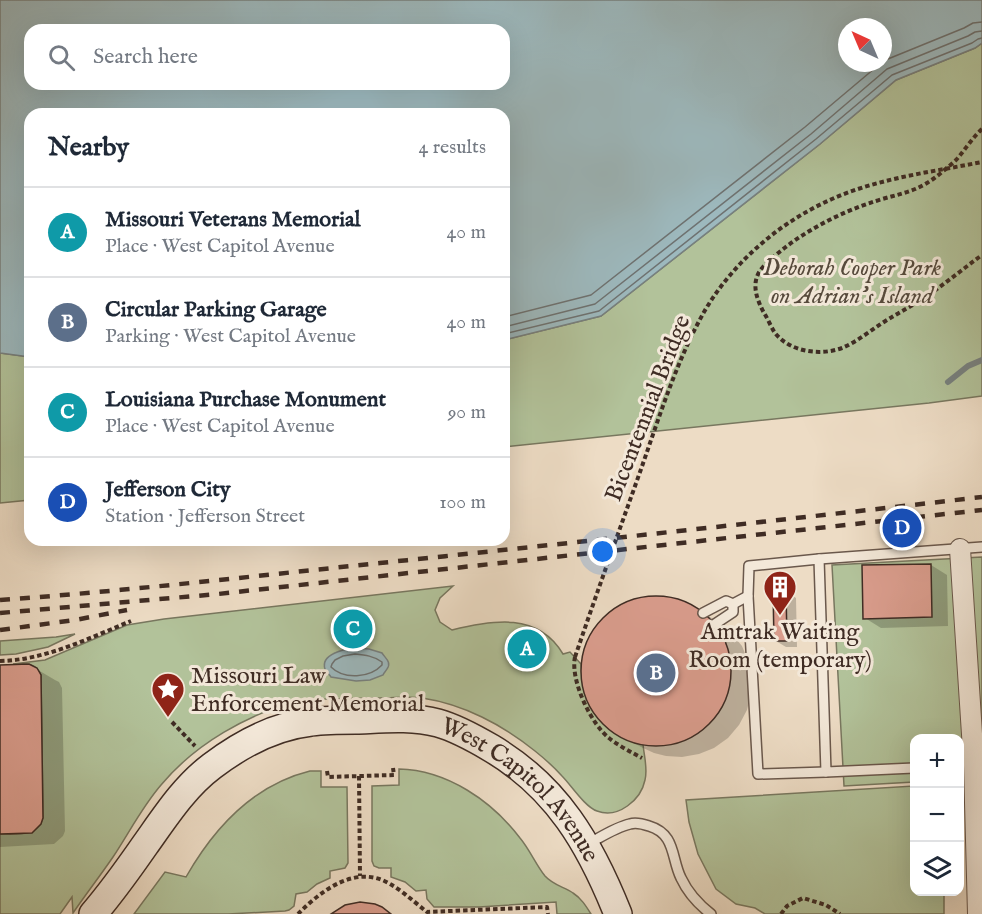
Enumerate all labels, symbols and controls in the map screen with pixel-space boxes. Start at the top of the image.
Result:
north arrow [838,18,892,72]
search box [24,24,510,90]
icon: search [45,41,78,74]
text: Search here [93,43,198,71]
text: Nearby [48,131,129,164]
text: 4 results [419,135,486,160]
text: Missouri Veterans Memorial [105,206,361,234]
text: A [61,220,74,245]
text: 40 m [447,220,486,245]
text: Place · West Capitol Avenue [105,234,335,259]
park label: Deborah Cooper Park on Adrian's Island [763,253,942,312]
text: Circular Parking Garage [105,296,327,324]
text: B [61,310,74,335]
text: 40 m [447,310,486,335]
street label: Bicentennial Bridge [599,311,698,506]
text: Parking · West Capitol Avenue [105,324,356,349]
text: Louisiana Purchase Monument [105,386,386,414]
text: C [60,400,75,425]
text: 90 m [448,400,486,425]
text: Place · West Capitol Avenue [105,414,335,439]
text: Jefferson City [105,476,231,504]
text: D [59,490,76,515]
text: 100 m [439,490,486,515]
text: Station · Jefferson Street [105,504,305,529]
pin: D [882,506,922,550]
your location [588,537,617,566]
building icon: Amtrak Waiting Room (temporary) [762,569,798,616]
pin: C [334,606,372,652]
place label: Amtrak Waiting Room (temporary) [688,617,872,676]
pin: A [508,626,546,672]
pin: B [636,650,676,696]
place label: Missouri Law Enforcement Memorial [191,661,425,720]
place icon: Missouri Law Enforcement Memorial [150,671,186,718]
street label: West Capitol Avenue [436,711,606,868]
map controls [910,734,964,896]
button: + [910,734,964,788]
button: − [910,788,964,842]
button: layers [910,842,964,896]

